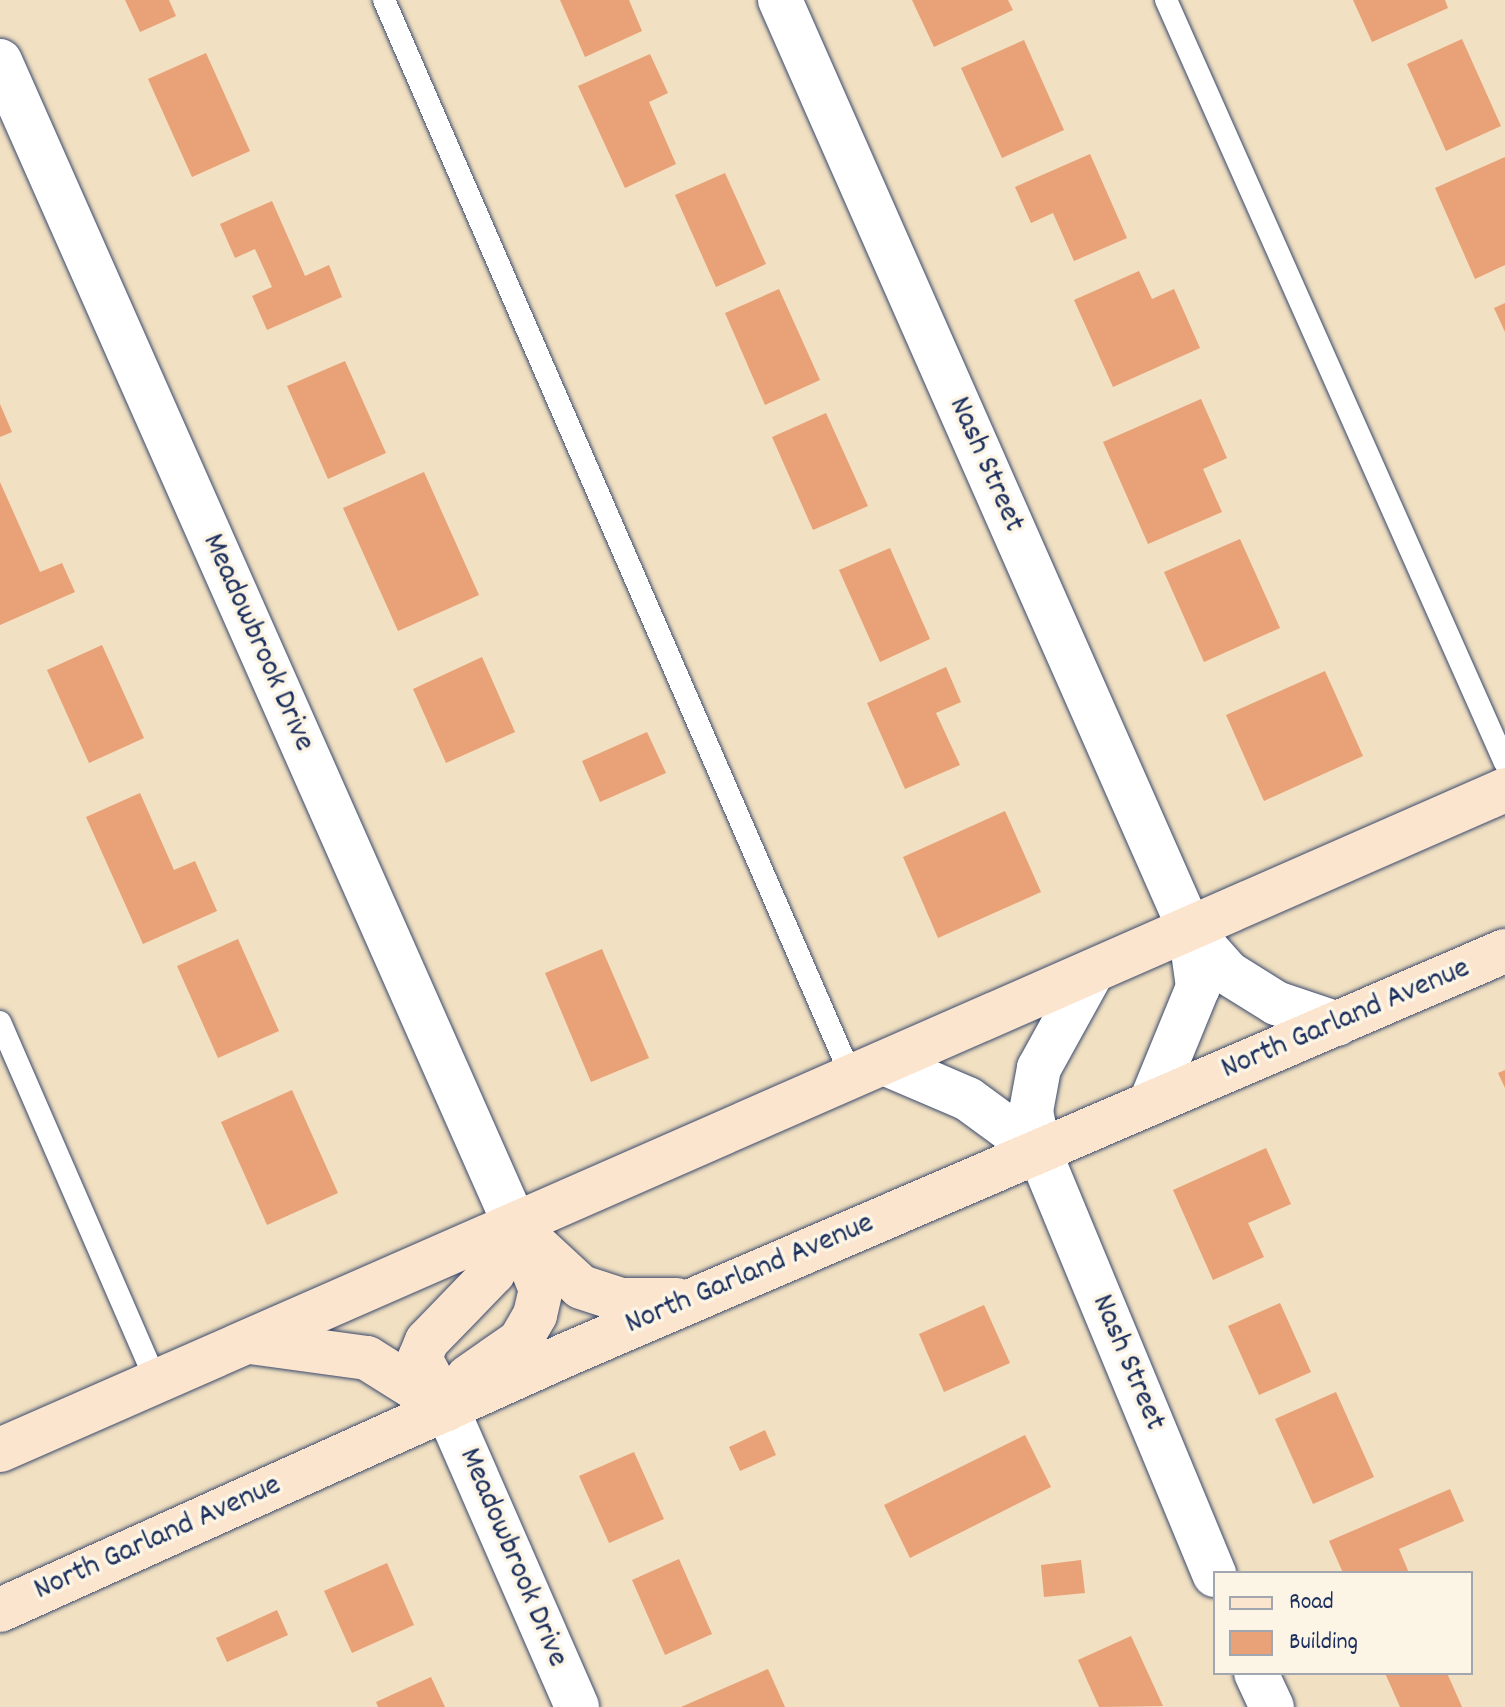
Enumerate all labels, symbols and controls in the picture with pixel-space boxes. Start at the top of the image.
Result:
street label: Nash Street [938,391,1032,539]
street label: Meadowbrook Drive [192,528,322,758]
street label: North Garland Avenue [1216,950,1476,1090]
street label: North Garland Avenue [620,1205,880,1345]
street label: Nash Street [1081,1289,1173,1437]
street label: Meadowbrook Drive [449,1443,575,1673]
street label: North Garland Avenue [29,1467,287,1611]
legend [1213,1571,1473,1675]
text: Road [1289,1586,1334,1620]
text: Building [1289,1626,1358,1660]

